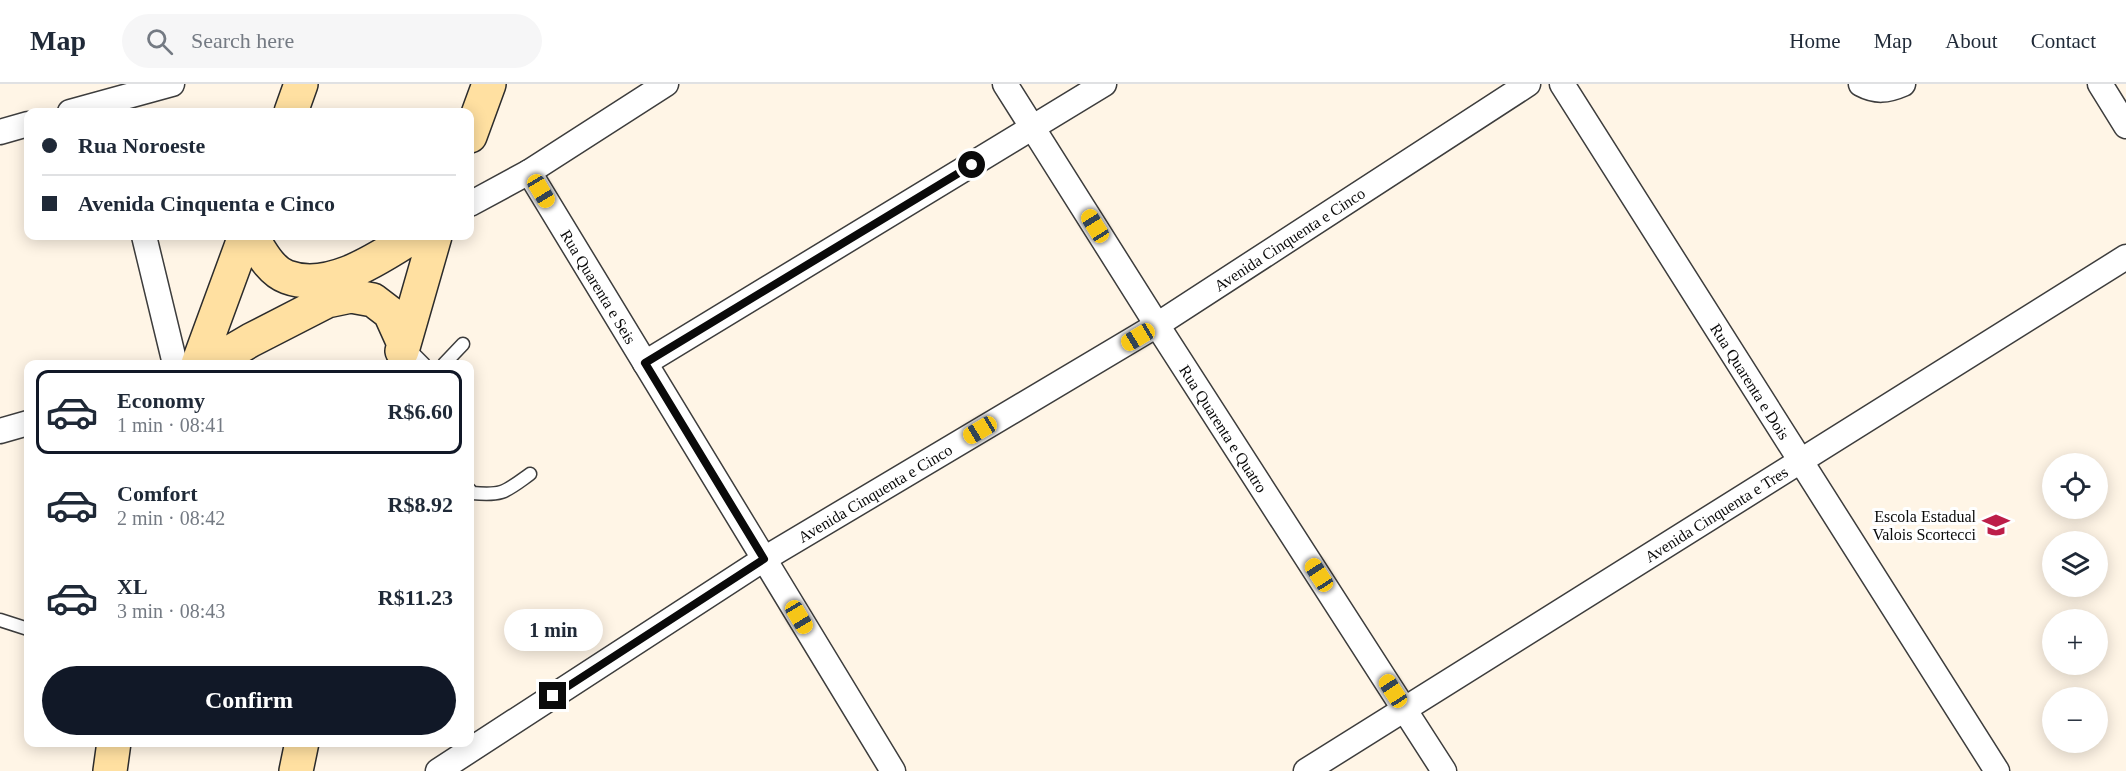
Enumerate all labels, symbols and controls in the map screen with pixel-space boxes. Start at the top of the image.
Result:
search box [122,14,542,68]
text: Map [30,25,86,56]
icon: search [143,25,176,58]
text: Search here [191,28,294,53]
text: Home [1789,29,1841,53]
text: Map [1874,29,1912,53]
text: About [1945,29,1998,53]
text: Contact [2031,29,2096,53]
text: Rua Noroeste [78,133,205,158]
route start [958,151,985,178]
car [524,171,558,211]
street label: Avenida Cinquenta e Cinco [1211,184,1368,295]
text: Avenida Cinquenta e Cinco [78,191,335,216]
car [1078,206,1112,246]
street label: Rua Quarenta e Seis [557,227,639,347]
car [1118,320,1158,354]
street label: Rua Quarenta e Dois [1707,321,1793,443]
street label: Rua Quarenta e Quatro [1176,362,1270,496]
icon: car [45,385,99,439]
text: Economy [117,388,205,413]
text: R$6.60 [388,399,453,424]
car [960,413,1000,447]
text: 1 min · 08:41 [117,414,225,436]
street label: Avenida Cinquenta e Cinco [795,441,955,546]
map controls [2042,453,2108,753]
button: locate [2042,453,2108,519]
street label: Avenida Cinquenta e Tres [1642,463,1791,566]
icon: car [45,478,99,532]
text: Comfort [117,481,198,506]
text: R$8.92 [388,492,453,517]
text: 2 min · 08:42 [117,507,225,529]
place label: Escola Estadual Valois Scortecci [1872,508,1977,543]
school or university icon: Escola Estadual Valois Scortecci [1981,510,2011,540]
button: layers [2042,531,2108,597]
car [1302,555,1336,595]
icon: car [45,571,99,625]
text: XL [117,574,148,599]
text: R$11.23 [378,585,453,610]
car [782,597,816,637]
text: 3 min · 08:43 [117,600,225,622]
callout: 1 min [504,609,602,651]
button: + [2042,609,2108,675]
text: 1 min [529,619,578,641]
button: Confirm [42,666,456,735]
car [1376,671,1410,711]
route end [539,682,566,709]
button: − [2042,687,2108,753]

